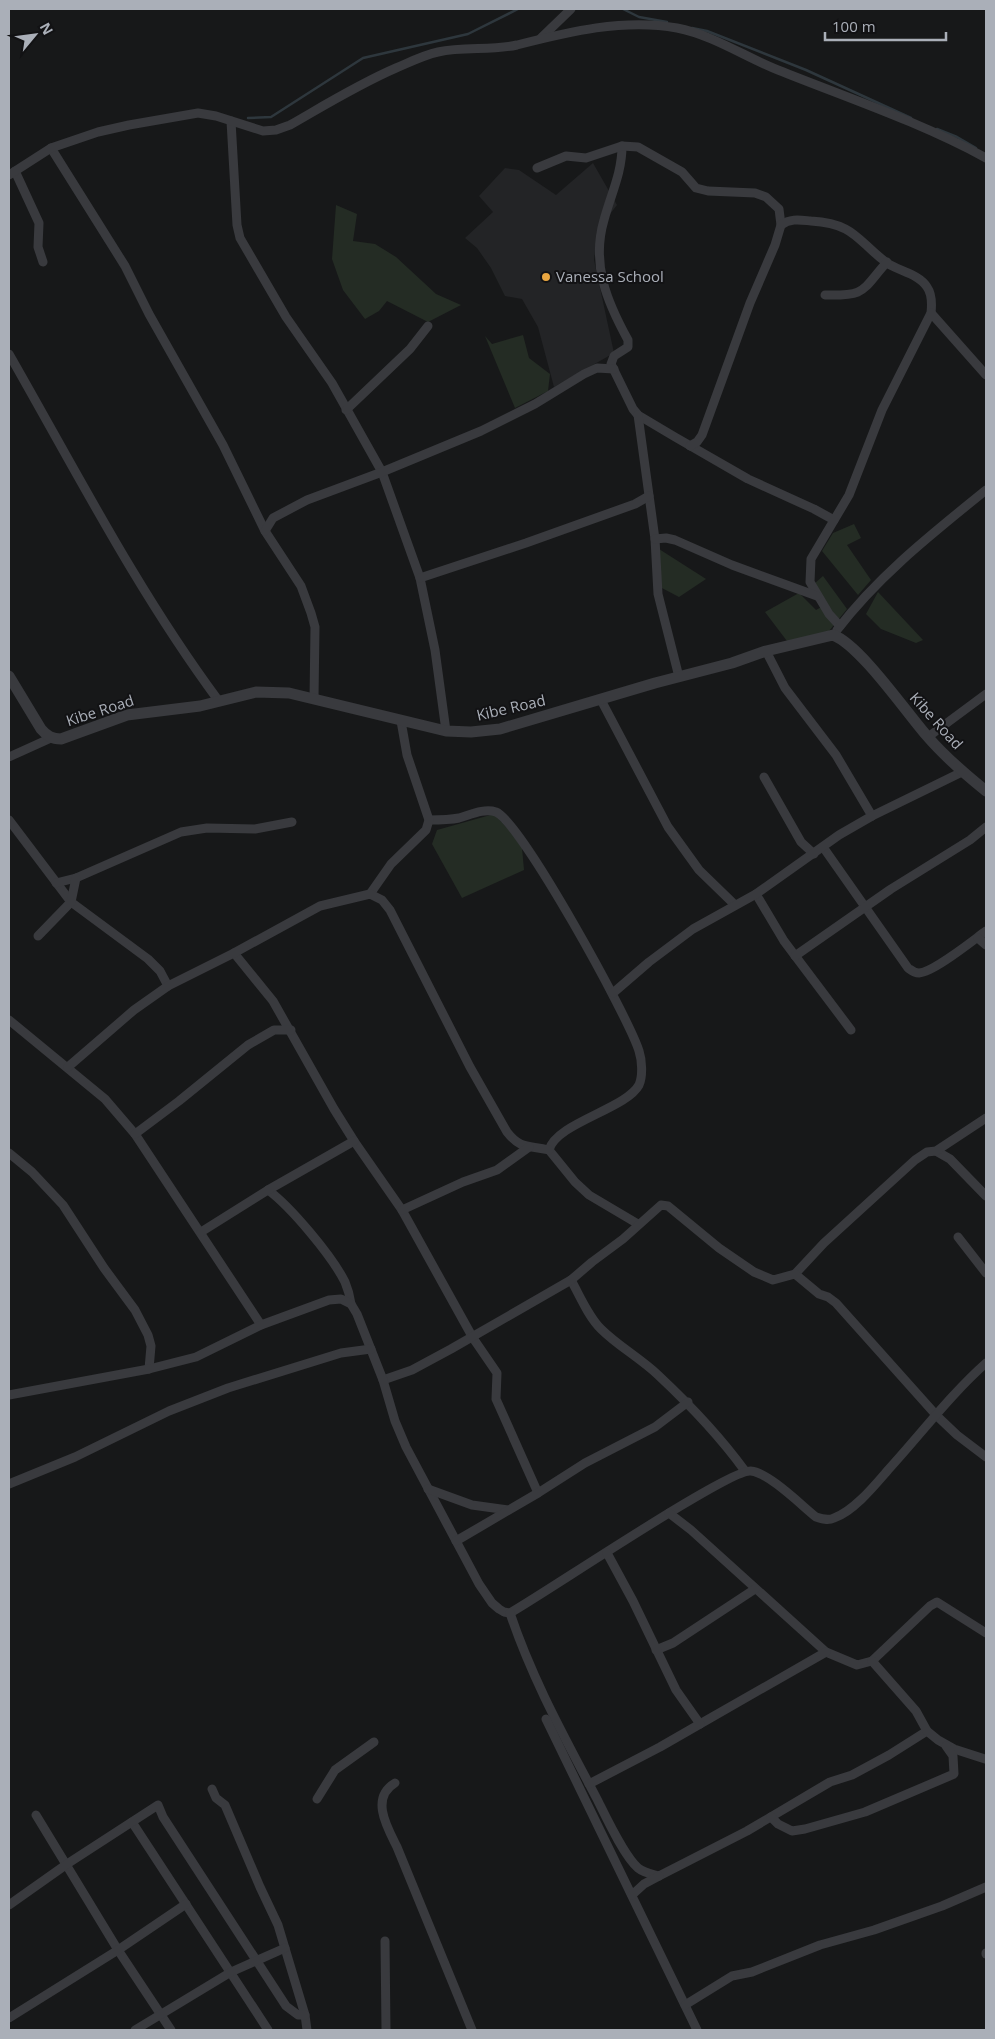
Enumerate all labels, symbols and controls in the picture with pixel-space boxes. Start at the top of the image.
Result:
north arrow [10,10,60,60]
scale bar [825,10,946,42]
text: 100 m [832,16,876,36]
text: N [36,19,58,38]
place label: Vanessa School [556,266,664,286]
marker: Vanessa School [540,271,552,283]
street label: Kibe Road [906,688,968,753]
street label: Kibe Road [474,689,547,725]
street label: Kibe Road [63,690,136,730]

